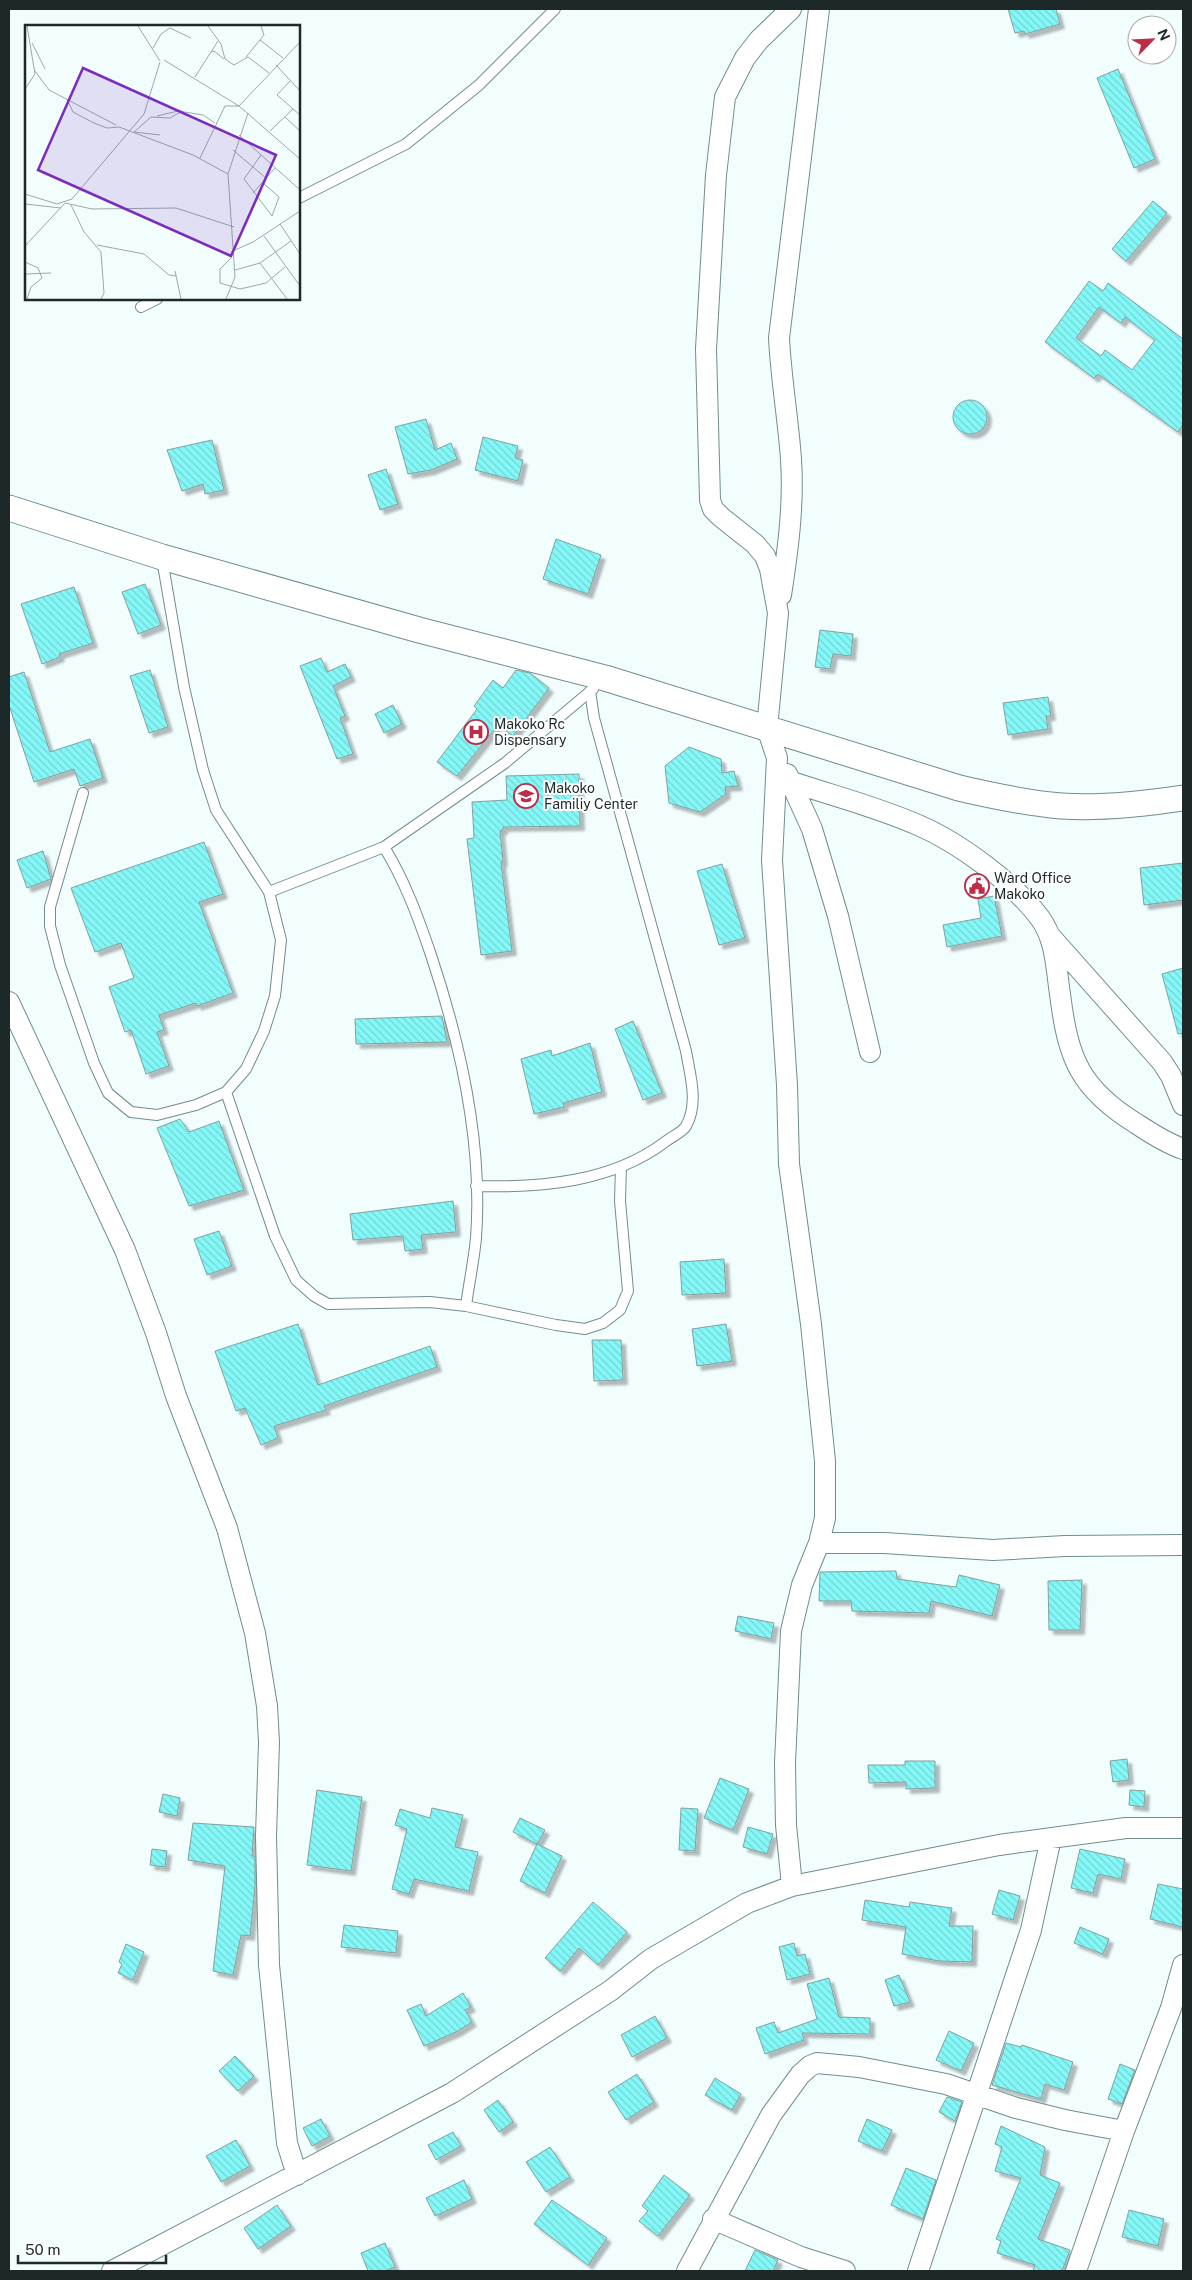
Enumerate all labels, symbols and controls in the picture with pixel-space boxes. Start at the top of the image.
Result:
north arrow [1127,15,1177,65]
inset map [25,25,300,300]
text: N [1154,26,1173,43]
place label: Makoko Rc Dispensary [494,716,567,748]
hospital icon: Makoko Rc Dispensary [463,719,489,745]
place label: Makoko Familiy Center [544,780,638,812]
school or university icon: Makoko Familiy Center [513,783,539,809]
place label: Ward Office Makoko [994,870,1072,902]
public building icon: Ward Office Makoko [964,873,990,899]
scale bar [18,2232,165,2264]
text: 50 m [25,2241,60,2258]

